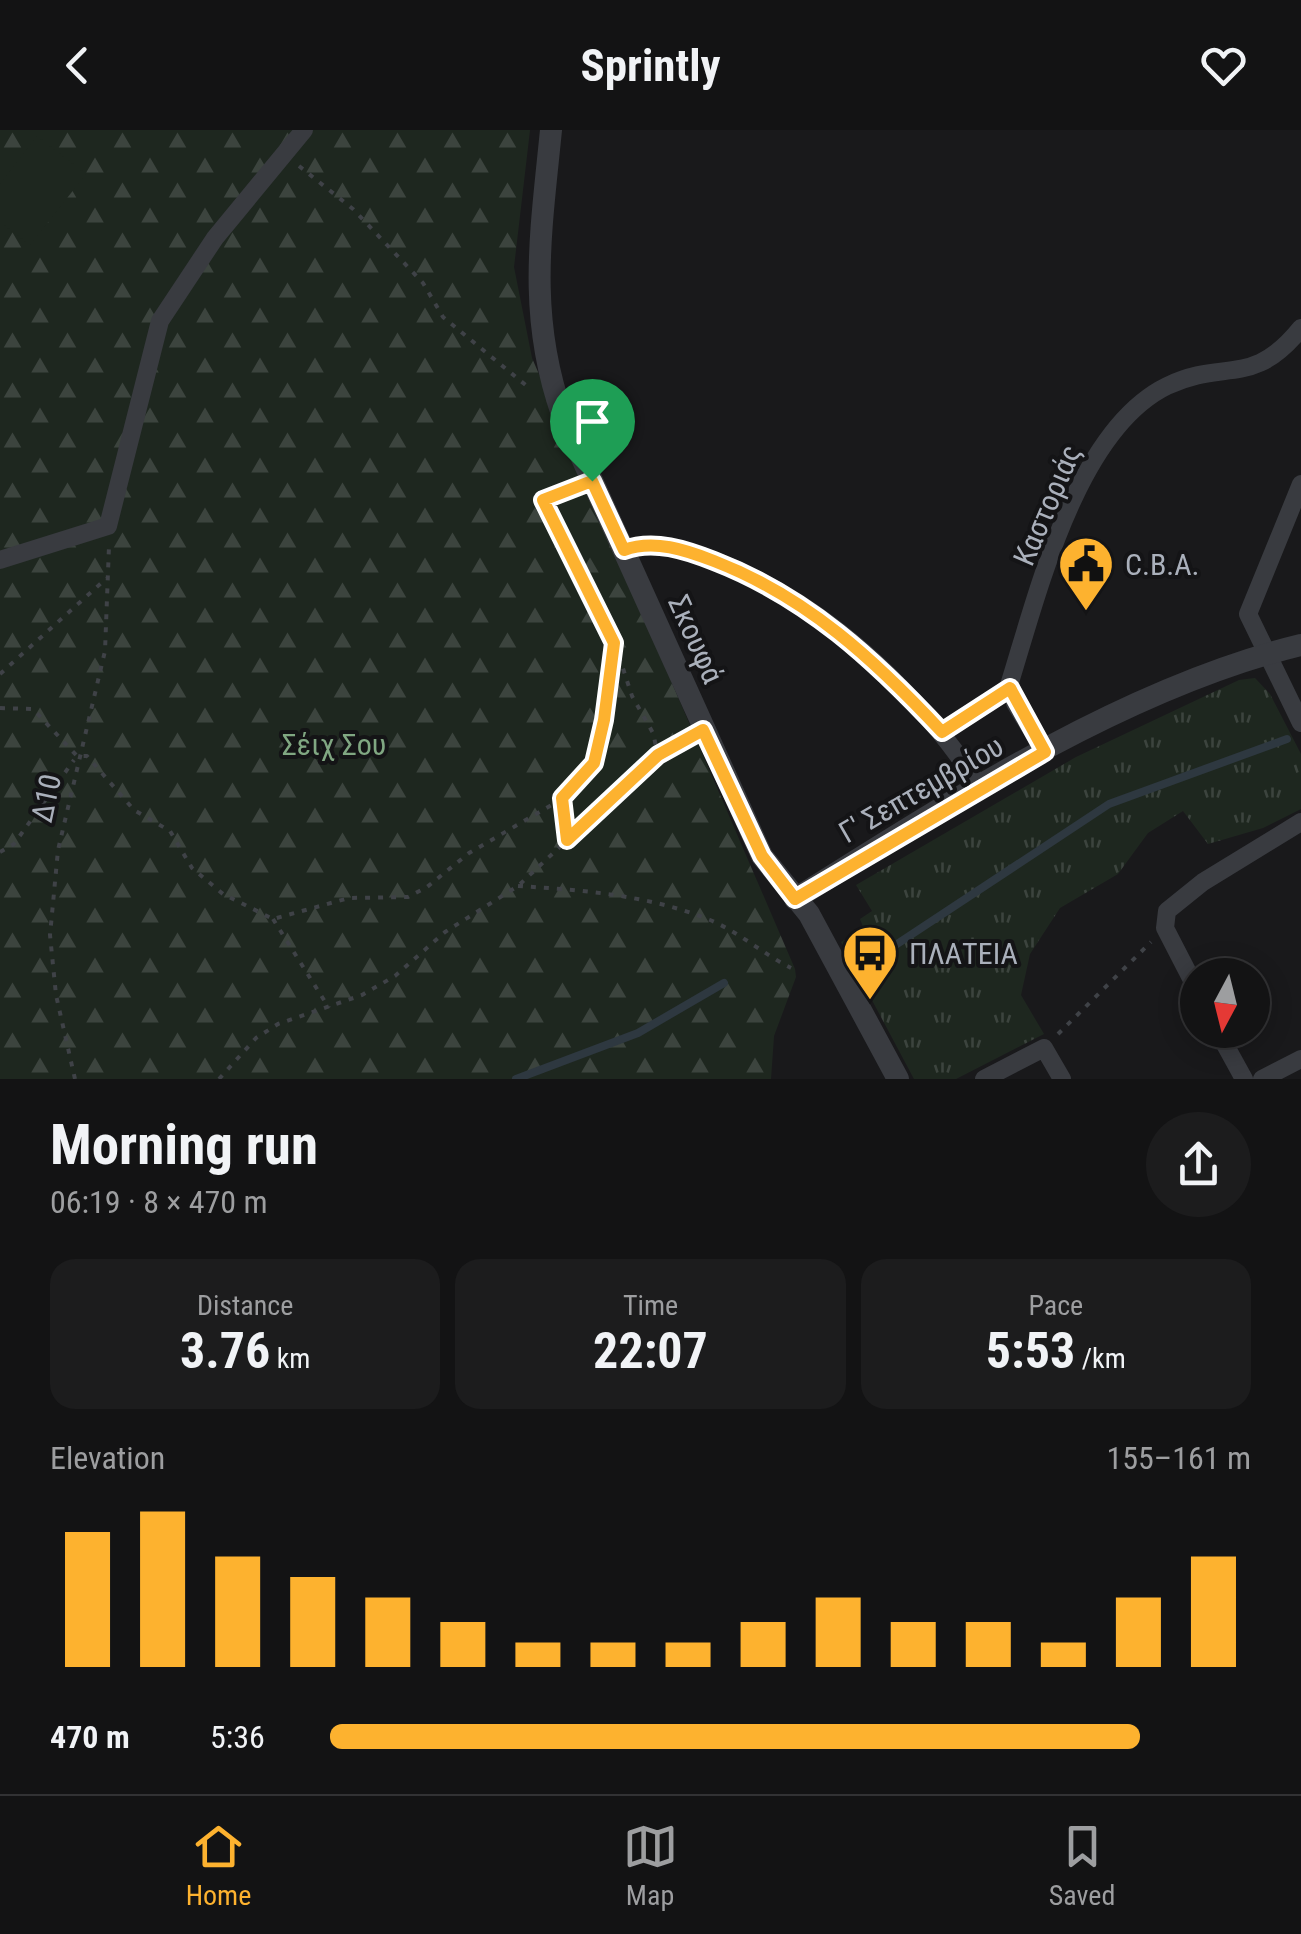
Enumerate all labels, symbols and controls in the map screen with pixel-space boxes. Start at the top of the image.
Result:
icon: back [50,38,105,93]
icon: heart [1196,38,1251,93]
text: Sprintly [580,39,721,92]
pin [550,379,635,482]
icon: arrive [565,394,620,449]
street label: Καστοριάς [1006,440,1088,570]
public building icon: C.B.A. [1056,534,1116,613]
place label: C.B.A. [1125,547,1199,582]
street label: Σκουφά [661,590,731,689]
park label: Σέιχ Σου [282,727,386,762]
street label: Γ' Σεπτεμβρίου [833,728,1009,850]
street label: Δ10 [24,771,68,825]
bus stop icon: ΠΛΑΤΕΙΑ [840,923,900,1002]
place label: ΠΛΑΤΕΙΑ [909,936,1018,971]
north arrow [1180,958,1270,1048]
map controls [1180,958,1270,1048]
button: share [1146,1112,1251,1217]
text: Morning run [50,1113,318,1177]
text: 06:19 · 8 × 470 m [50,1183,268,1221]
text: Distance [197,1289,293,1322]
text: Time [623,1289,678,1322]
text: Pace [1028,1289,1083,1322]
text: 3.76 [180,1322,270,1380]
text: 22:07 [593,1322,708,1380]
text: 5:53 [986,1322,1075,1380]
text: km [270,1342,310,1375]
text: /km [1075,1342,1126,1375]
text: Elevation [50,1439,165,1477]
text: 155–161 m [1106,1439,1251,1477]
text: 470 m [50,1718,130,1756]
text: 5:36 [210,1718,265,1756]
tab: Home [186,1819,251,1912]
tab: Map [623,1819,678,1912]
tab: Saved [1049,1819,1115,1912]

